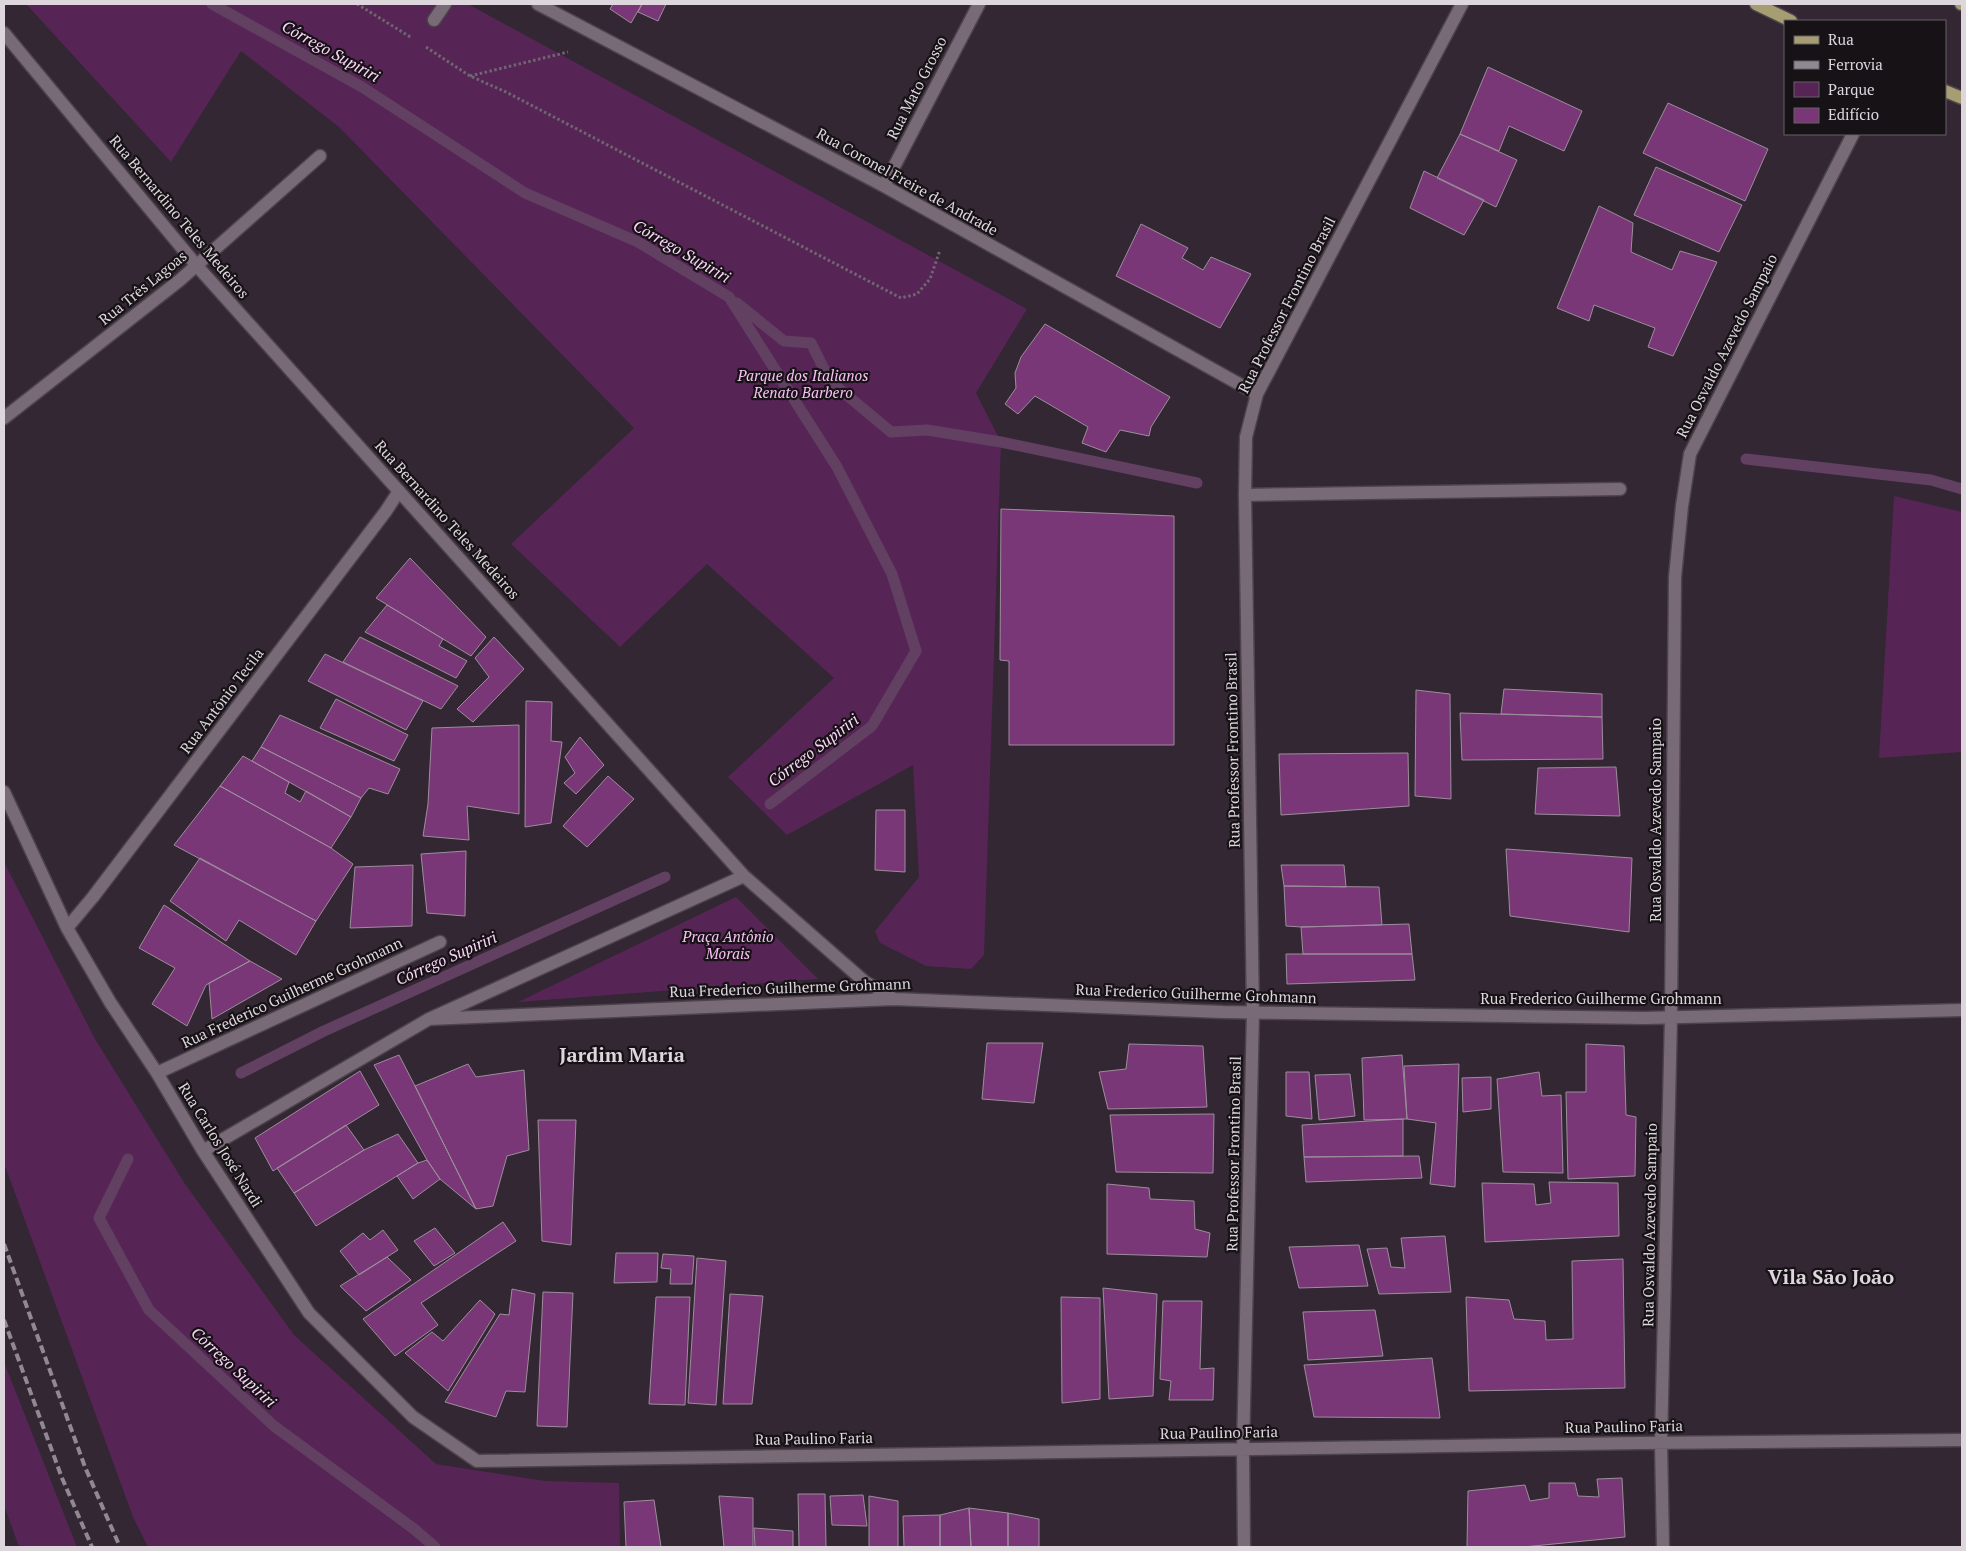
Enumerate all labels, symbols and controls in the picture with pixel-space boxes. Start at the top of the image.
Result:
water label: Córrego Supiriri [278,15,384,87]
legend [1784,20,1946,135]
text: Rua [1828,29,1854,49]
street label: Rua Mato Grosso [882,33,951,142]
text: Ferrovia [1828,54,1883,74]
text: Parque [1828,79,1875,99]
text: Edifício [1828,104,1879,124]
street label: Rua Coronel Freire de Andrade [813,123,1002,239]
street label: Rua Bernardino Teles Medeiros [105,130,254,302]
street label: Rua Professor Frontino Brasil [1233,213,1339,396]
water label: Córrego Supiriri [629,214,735,288]
street label: Rua Três Lagoas [94,246,191,329]
street label: Rua Osvaldo Azevedo Sampaio [1671,250,1781,441]
park label: Parque dos Italianos Renato Barbero [736,365,869,402]
street label: Rua Bernardino Teles Medeiros [371,436,525,603]
street label: Rua Antônio Tecila [175,643,268,757]
street label: Rua Professor Frontino Brasil [1220,652,1244,848]
water label: Córrego Supiriri [763,708,864,792]
street label: Rua Osvaldo Azevedo Sampaio [1645,718,1665,922]
water label: Córrego Supiriri [392,926,501,990]
park label: Praça Antônio Morais [681,926,774,963]
street label: Rua Frederico Guilherme Grohmann [178,932,405,1052]
street label: Rua Frederico Guilherme Grohmann [669,973,911,1001]
street label: Rua Frederico Guilherme Grohmann [1075,979,1317,1007]
street label: Rua Frederico Guilherme Grohmann [1480,988,1722,1008]
district label: Jardim Maria [559,1041,685,1068]
street label: Rua Professor Frontino Brasil [1221,1056,1245,1252]
street label: Rua Carlos José Nardi [174,1078,267,1211]
street label: Rua Osvaldo Azevedo Sampaio [1637,1123,1661,1327]
district label: Vila São João [1768,1263,1894,1290]
water label: Córrego Supiriri [187,1322,282,1413]
street label: Rua Paulino Faria [1565,1415,1684,1437]
street label: Rua Paulino Faria [1160,1421,1279,1443]
street label: Rua Paulino Faria [755,1427,874,1449]

